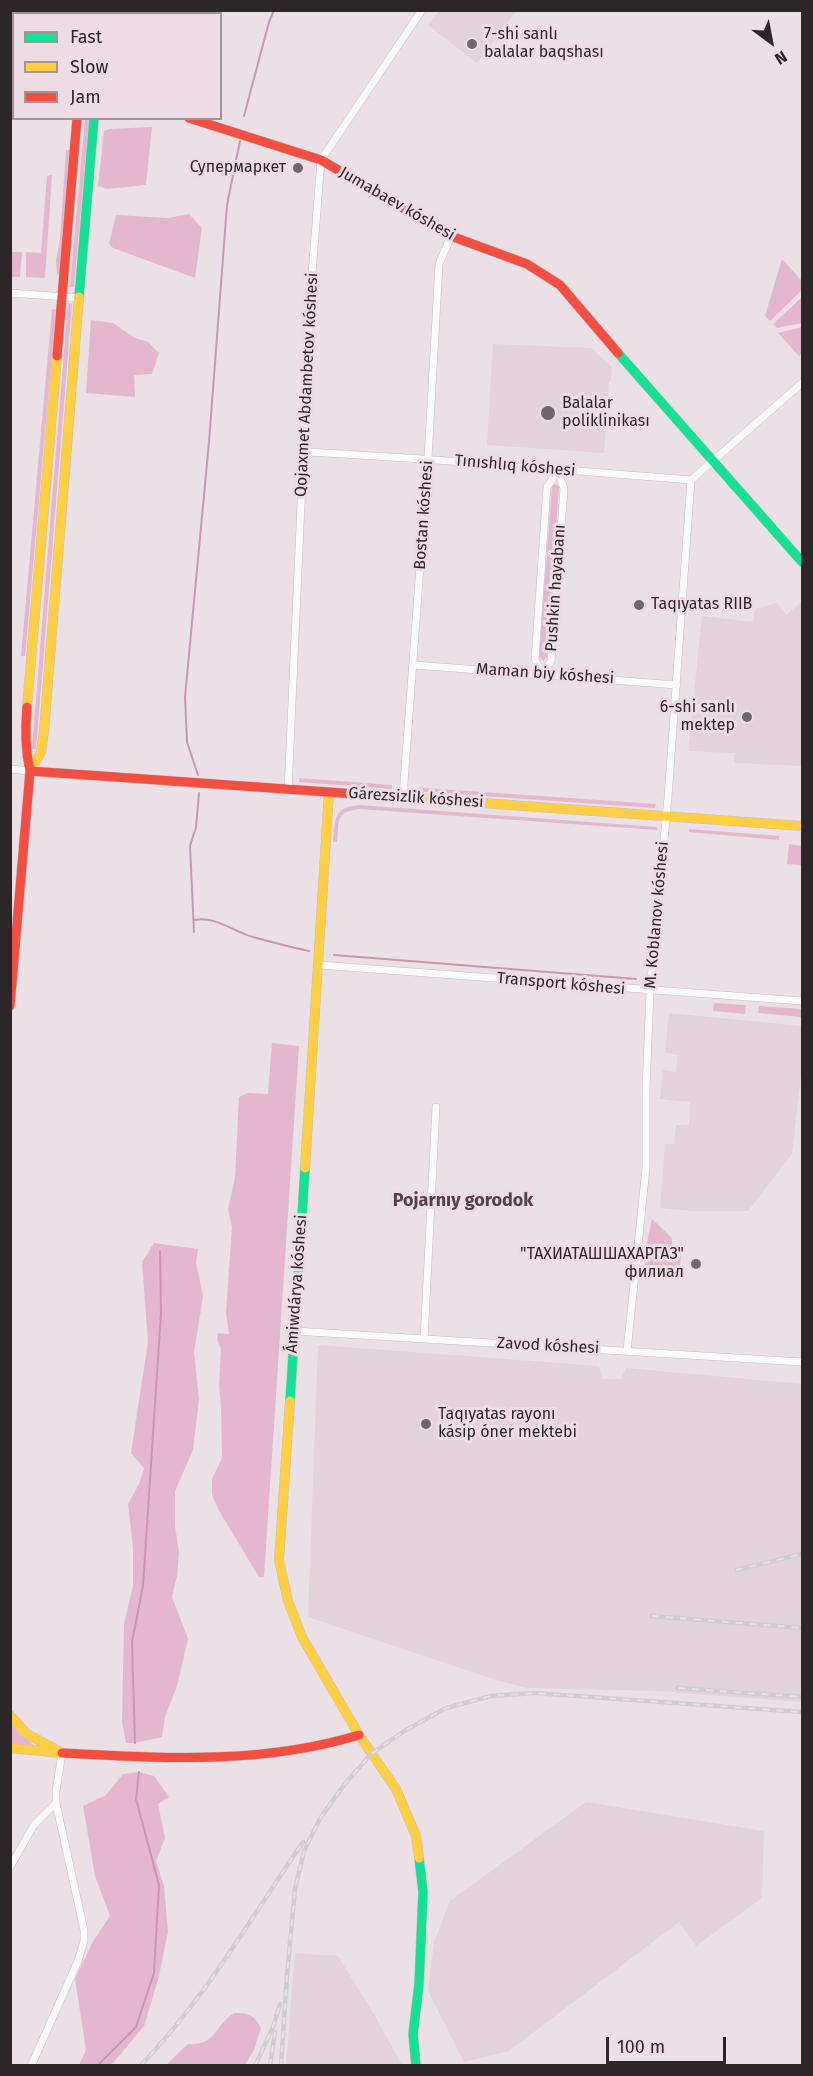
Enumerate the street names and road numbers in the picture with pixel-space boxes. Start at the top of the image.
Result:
street label: Jumabaev kóshesi [336,163,458,245]
street label: Qojaxmet Abdambetov kóshesi [292,272,322,498]
street label: Tınıshlıq kóshesi [454,451,576,481]
street label: Bostan kóshesi [411,460,437,570]
street label: Pushkin hayabanı [542,524,570,652]
street label: Maman biy kóshesi [475,660,615,688]
street label: Gárezsizlik kóshesi [348,784,484,812]
street label: M. Koblanov kóshesi [641,841,673,989]
street label: Transport kóshesi [496,969,626,999]
street label: Ámiwdárya kóshesi [283,1214,311,1354]
street label: Zavod kóshesi [496,1334,600,1358]

